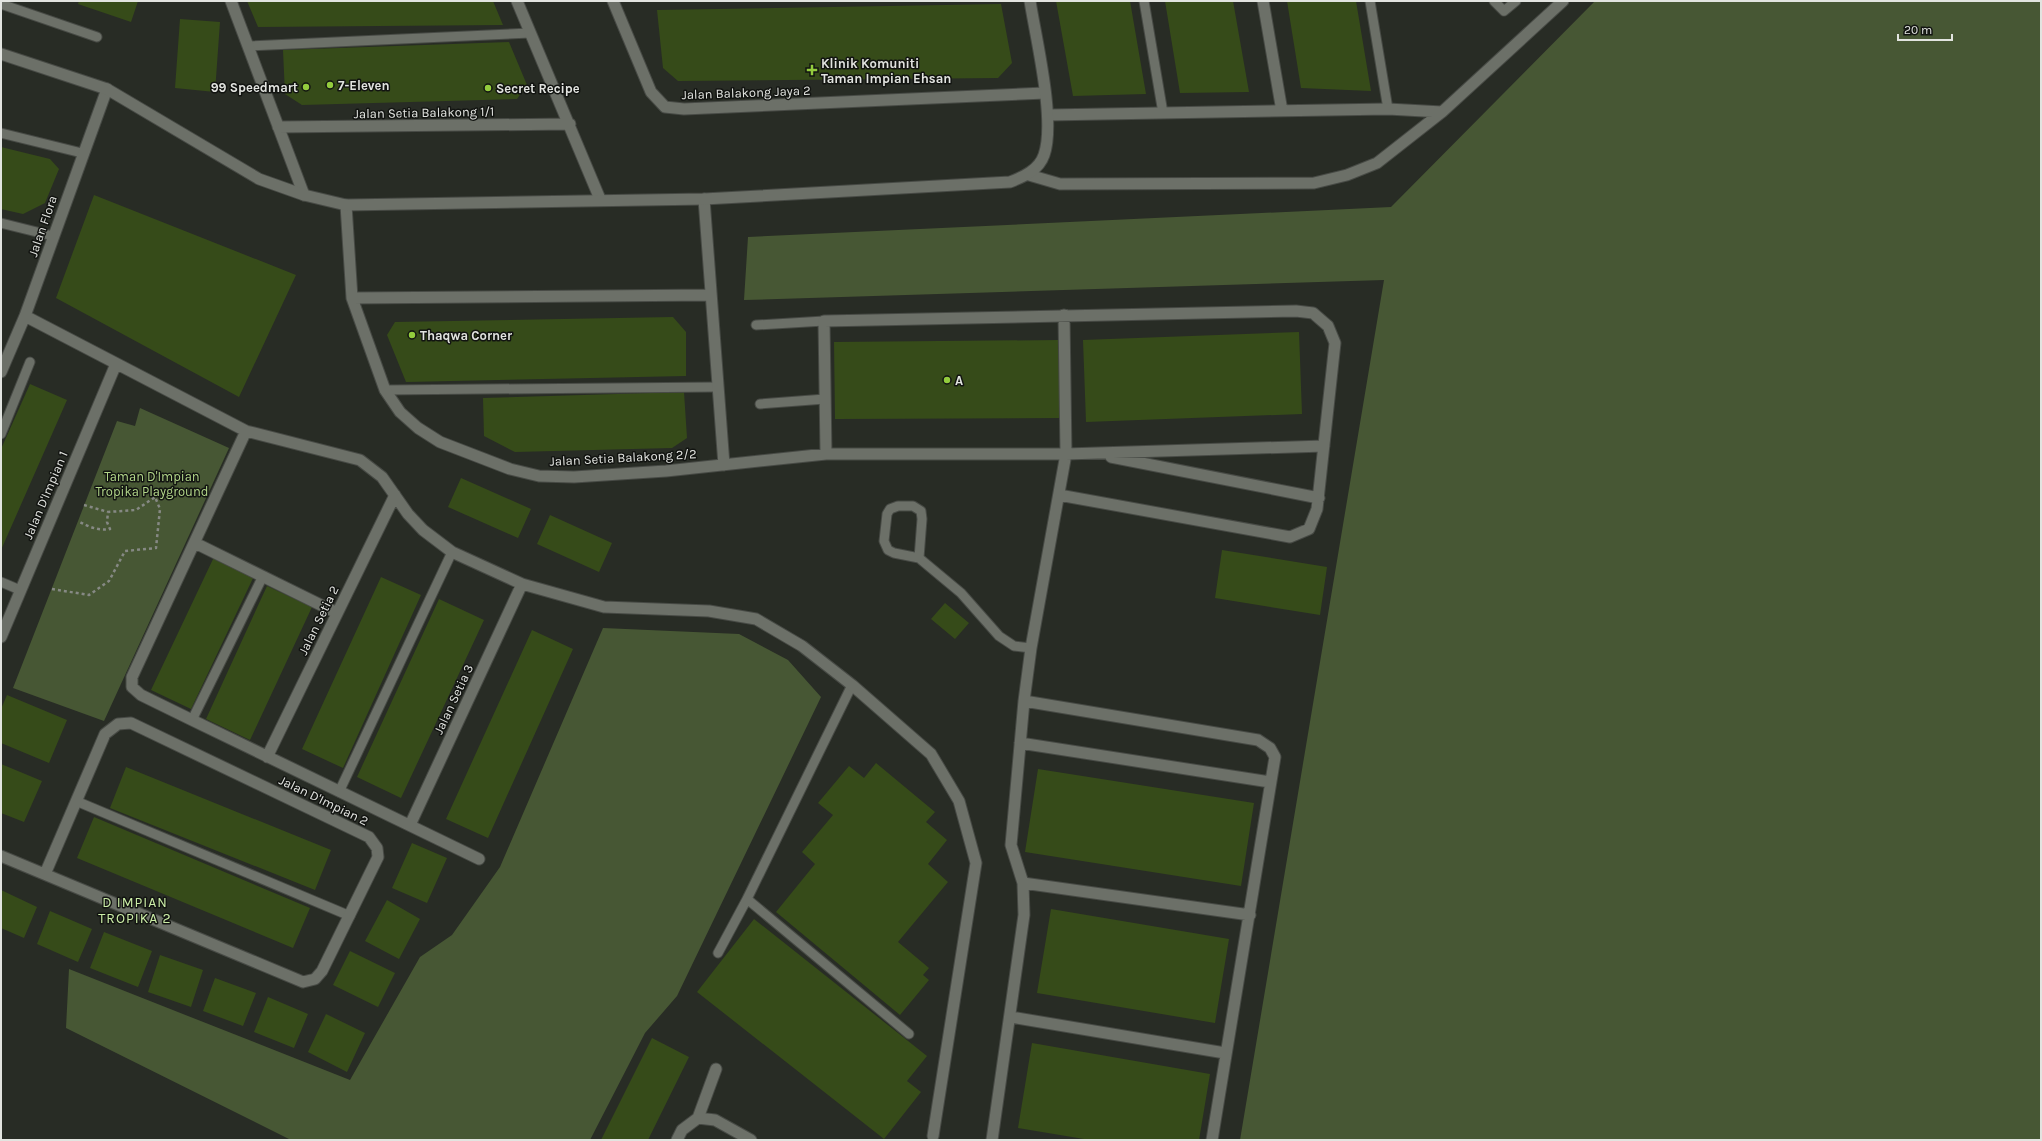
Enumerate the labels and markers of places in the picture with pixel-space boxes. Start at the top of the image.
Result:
place label: Klinik Komuniti Taman Impian Ehsan [821,56,951,86]
marker: Klinik Komuniti Taman Impian Ehsan [806,64,818,76]
place label: 7-Eleven [338,78,390,93]
place label: 99 Speedmart [211,80,298,95]
marker: 7-Eleven [325,80,335,90]
place label: Secret Recipe [496,81,580,96]
marker: 99 Speedmart [301,82,311,92]
marker: Secret Recipe [483,83,493,93]
place label: Thaqwa Corner [420,328,513,344]
marker: Thaqwa Corner [407,330,417,340]
place label: A [955,373,963,388]
marker: A [942,375,952,385]

